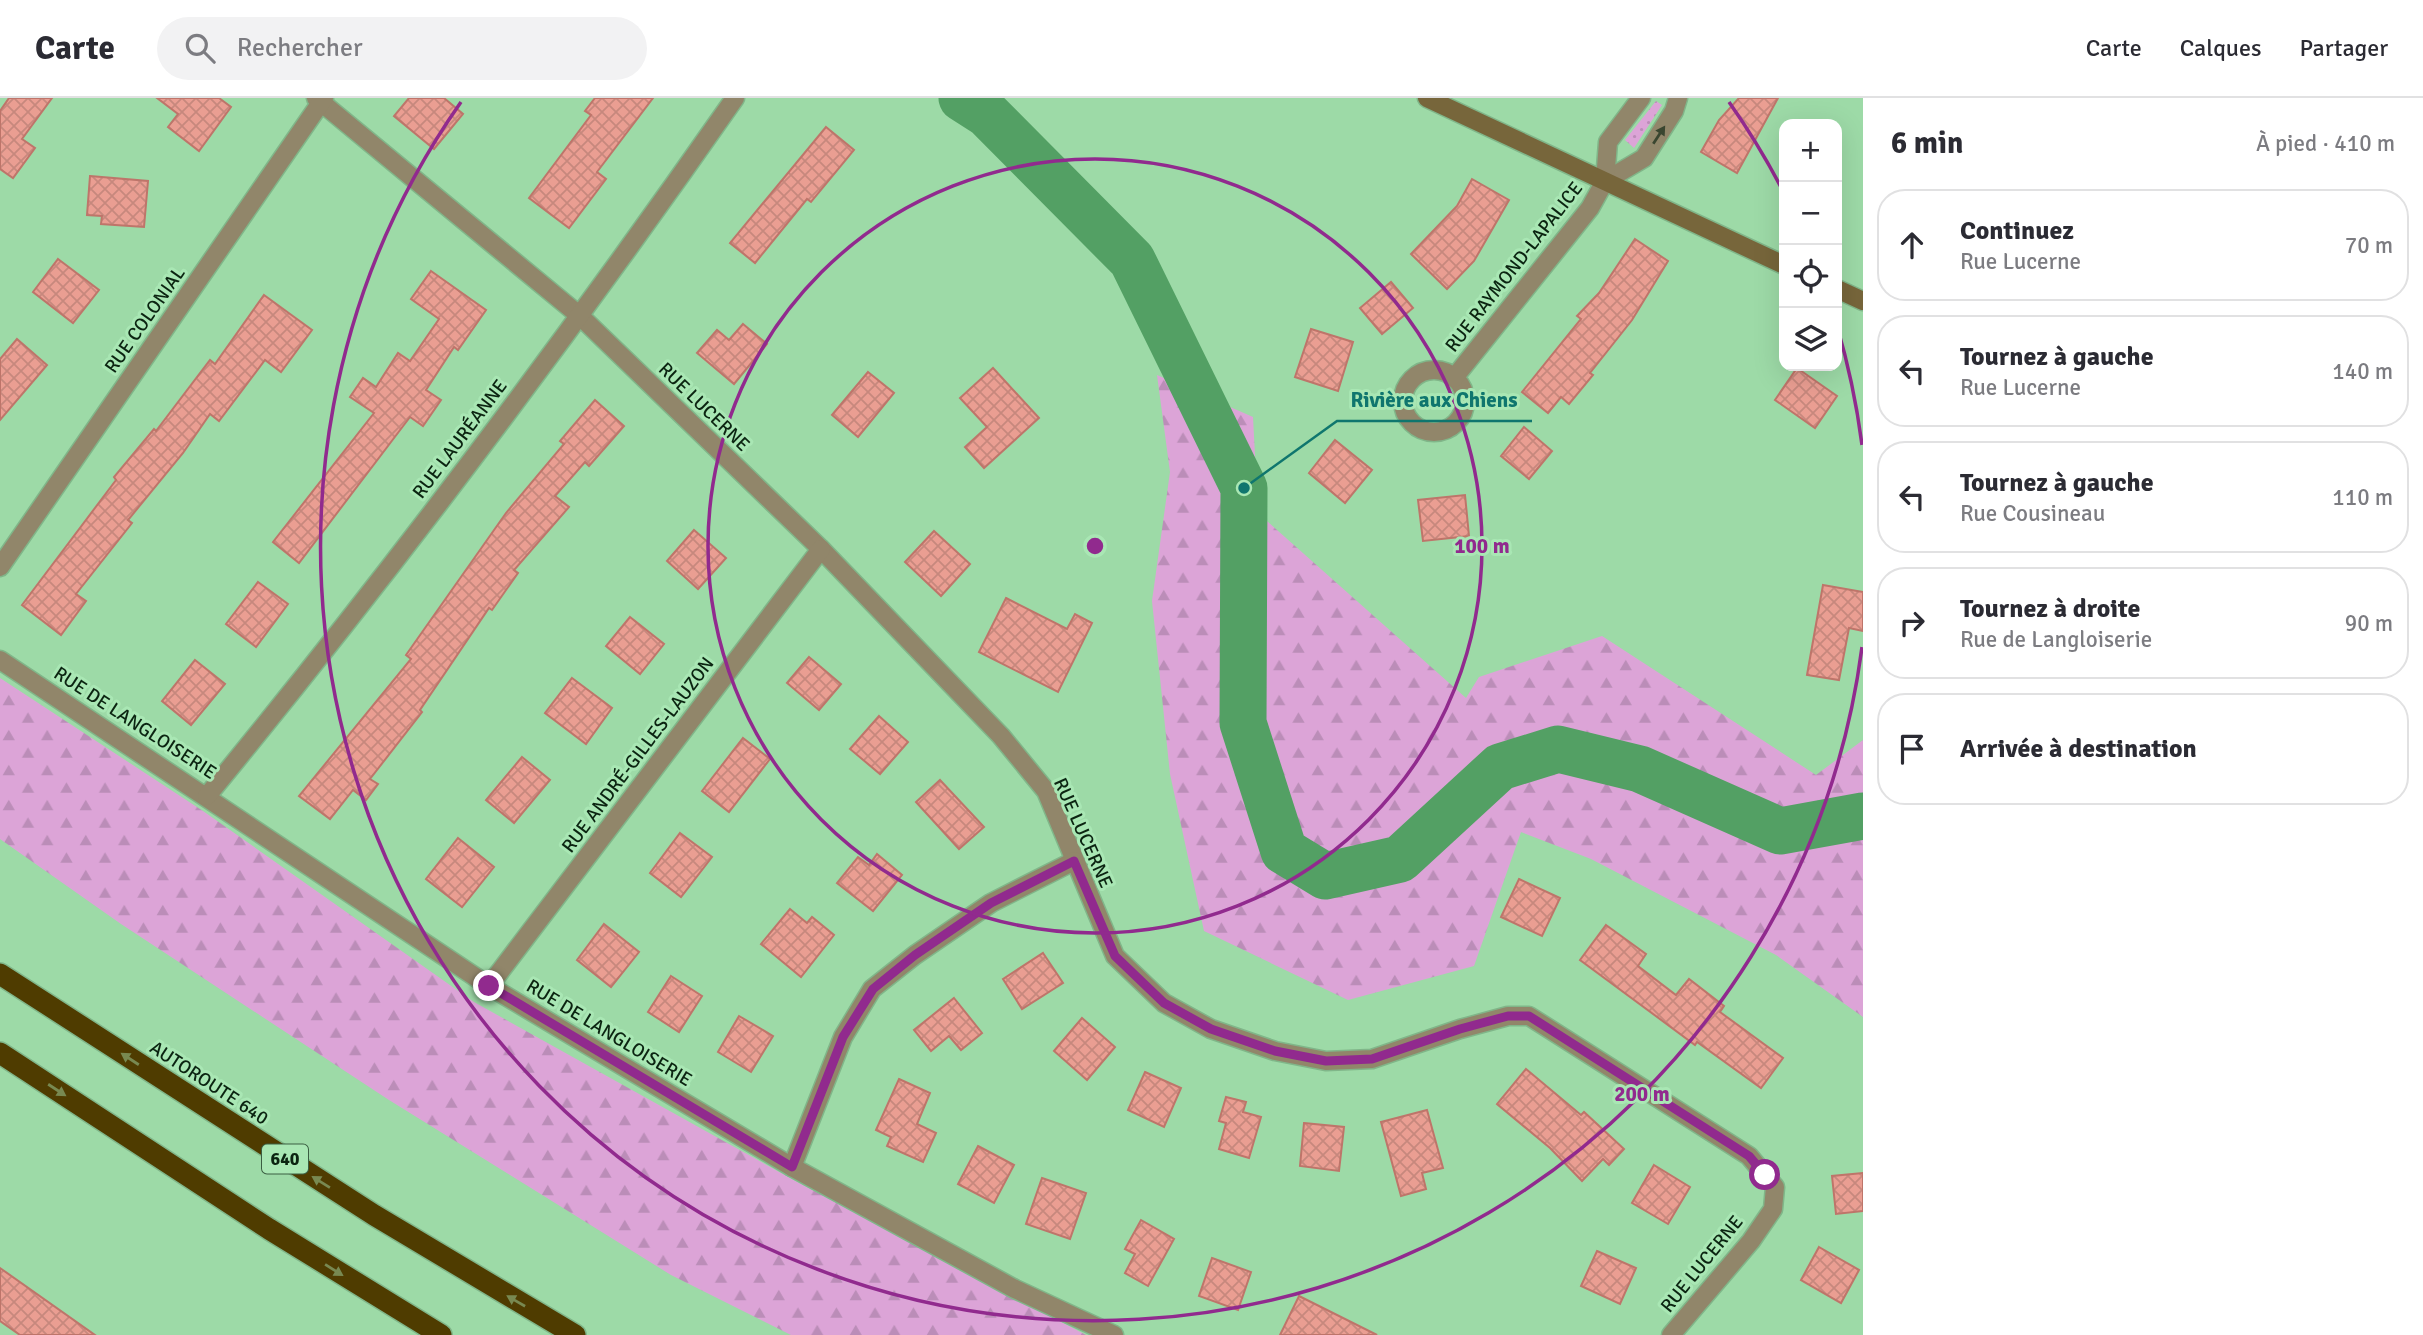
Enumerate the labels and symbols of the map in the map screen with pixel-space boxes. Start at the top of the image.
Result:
one-way arrow [1653,125,1666,144]
street label: RUE RAYMOND-LAPALICE [1440,177,1588,357]
street label: RUE COLONIAL [100,262,191,378]
street label: RUE LUCERNE [653,357,755,457]
street label: RUE LAURÉANNE [407,375,513,503]
callout: Rivière aux Chiens [1337,379,1532,421]
text: Rivière aux Chiens [1350,387,1518,413]
text: 100 m [1454,533,1510,559]
centre of rings [1083,534,1107,558]
street label: RUE ANDRÉ-GILLES-LAUZON [557,652,719,858]
street label: RUE DE LANGLOISERIE [49,661,221,785]
street label: RUE LUCERNE [1048,774,1118,892]
route end [473,970,504,1001]
street label: RUE DE LANGLOISERIE [522,974,696,1092]
street label: AUTOROUTE 640 [145,1036,273,1130]
one-way arrow [120,1053,140,1066]
text: 200 m [1614,1081,1670,1107]
one-way arrow [47,1084,67,1097]
road number: 640 [262,1144,308,1174]
route start [1749,1159,1780,1190]
one-way arrow [312,1176,331,1189]
street label: RUE LUCERNE [1656,1211,1748,1317]
one-way arrow [325,1264,344,1277]
one-way arrow [506,1294,525,1307]

